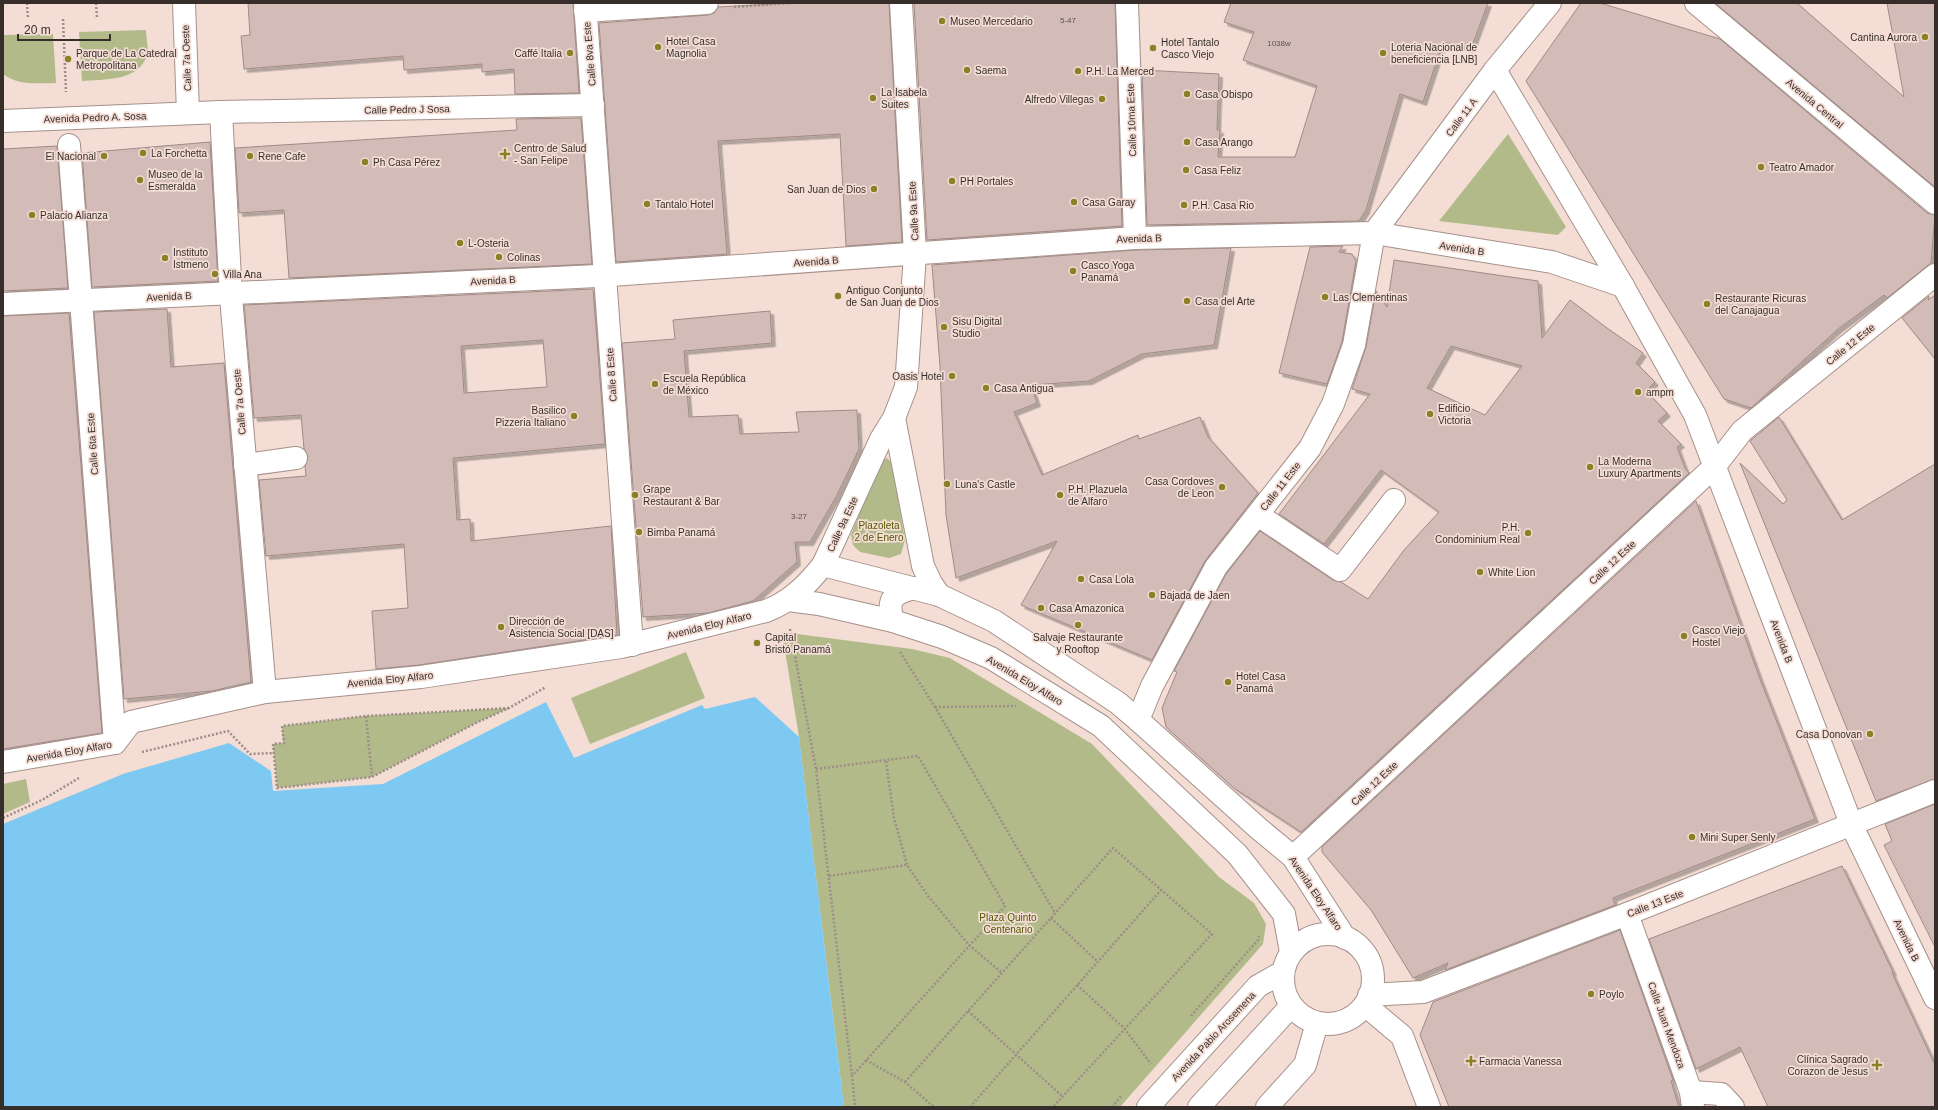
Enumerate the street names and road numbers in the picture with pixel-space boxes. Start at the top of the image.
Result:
street label: Calle 8va Este [581,21,598,87]
street label: Calle 7a Oeste [180,24,193,91]
street label: Avenida Central [1784,76,1845,130]
street label: Calle 10ma Este [1125,83,1138,157]
street label: Calle 11 A [1444,96,1479,139]
street label: Calle Pedro J Sosa [364,103,450,116]
street label: Avenida Pedro A. Sosa [44,110,147,125]
street label: Calle 9a Este [906,181,921,241]
street label: Avenida B [1116,232,1162,245]
street label: Avenida B [1439,240,1486,258]
street label: Avenida B [793,254,839,269]
street label: Avenida B [470,274,516,287]
street label: Avenida B [146,290,192,303]
street label: Calle 12 Este [1824,321,1877,367]
street label: Calle 8 Este [604,347,619,402]
street label: Calle 7a Oeste [231,368,248,435]
street label: Calle 6ta Este [85,412,100,475]
street label: Calle 11 Este [1258,459,1303,513]
street label: Calle 9a Este [825,495,860,553]
street label: Calle 12 Este [1587,538,1638,587]
street label: Avenida Eloy Alfaro [666,610,753,641]
street label: Avenida B [1768,618,1795,665]
street label: Avenida Eloy Alfaro [985,653,1065,708]
street label: Avenida Eloy Alfaro [346,669,434,689]
street label: Avenida Eloy Alfaro [26,738,113,764]
street label: Calle 12 Este [1349,759,1400,808]
street label: Avenida Eloy Alfaro [1287,854,1345,933]
street label: Calle 13 Este [1625,888,1685,919]
street label: Avenida B [1892,917,1922,963]
street label: Calle Juan Mendoza [1646,980,1687,1070]
street label: Avenida Pablo Arosemena [1169,989,1258,1083]

